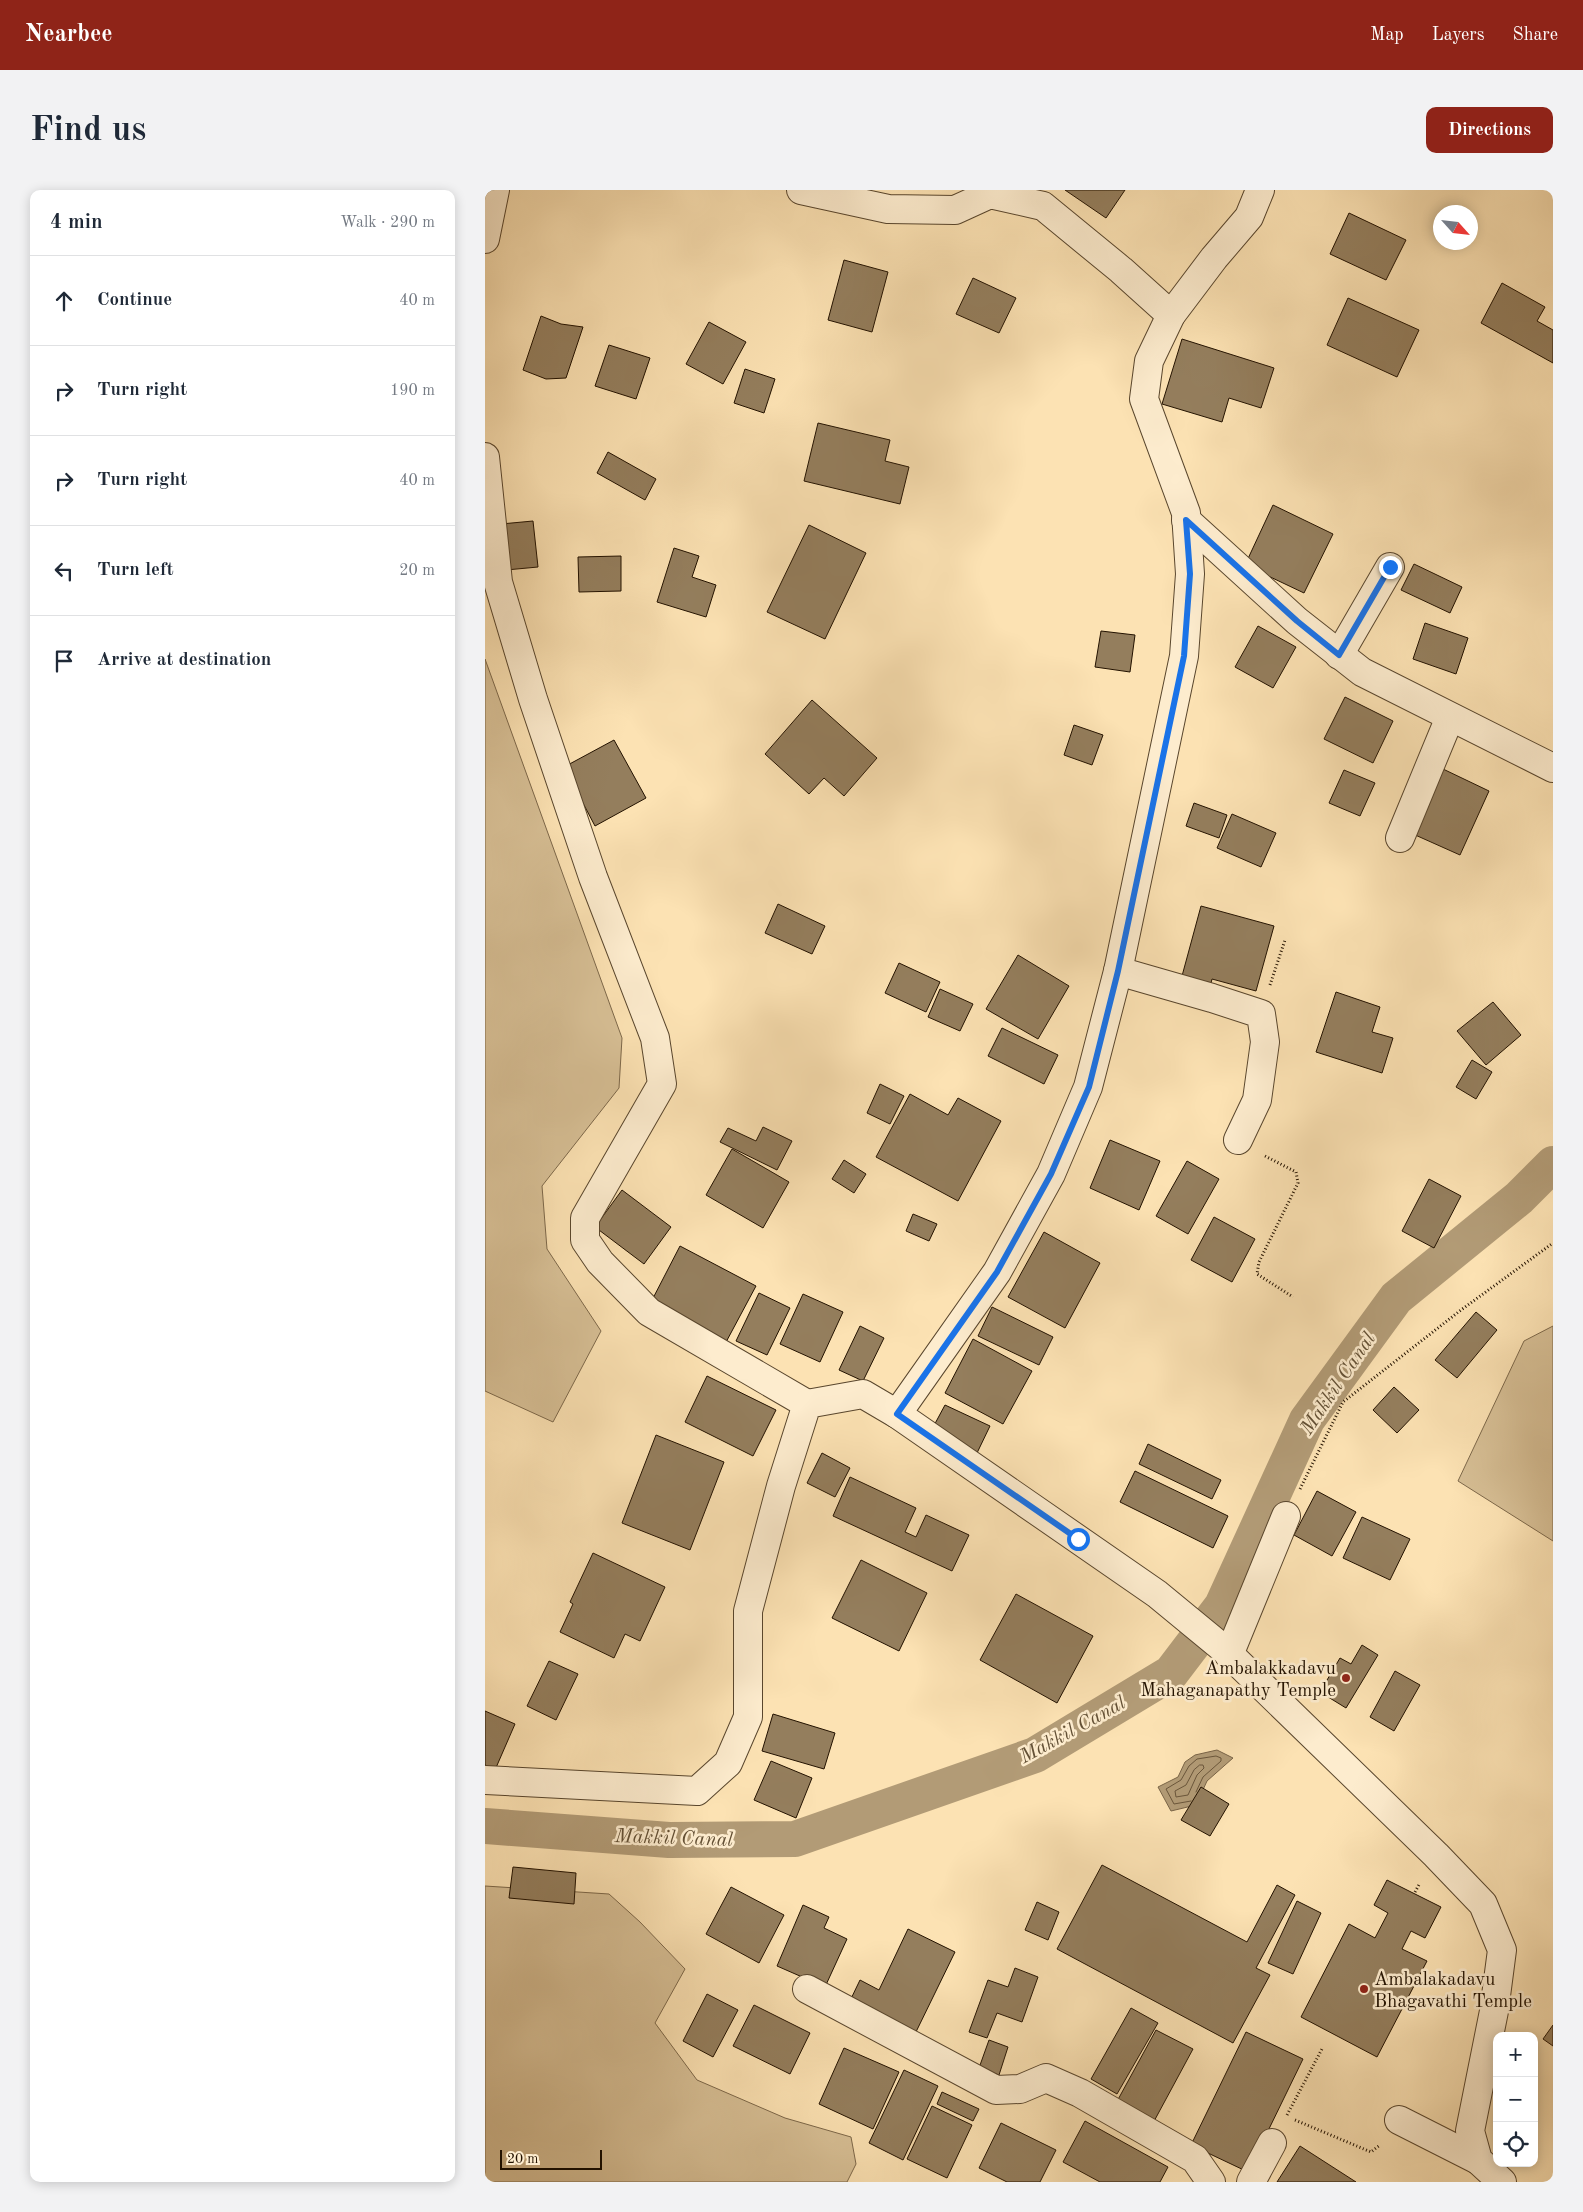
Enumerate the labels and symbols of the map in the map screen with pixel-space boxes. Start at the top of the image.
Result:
north arrow [1433,205,1478,250]
route end [1379,556,1402,579]
water label: Makkil Canal [1297,1329,1380,1440]
route start [1067,1528,1090,1551]
place label: Ambalakkadavu Mahaganapathy Temple [1140,1660,1336,1701]
marker: Ambalakkadavu Mahaganapathy Temple [1340,1672,1352,1684]
water label: Makkil Canal [1015,1693,1130,1769]
water label: Makkil Canal [613,1827,734,1851]
place label: Ambalakadavu Bhagavathi Temple [1374,1971,1532,2012]
marker: Ambalakadavu Bhagavathi Temple [1358,1983,1370,1995]
scale bar [500,2147,603,2170]

